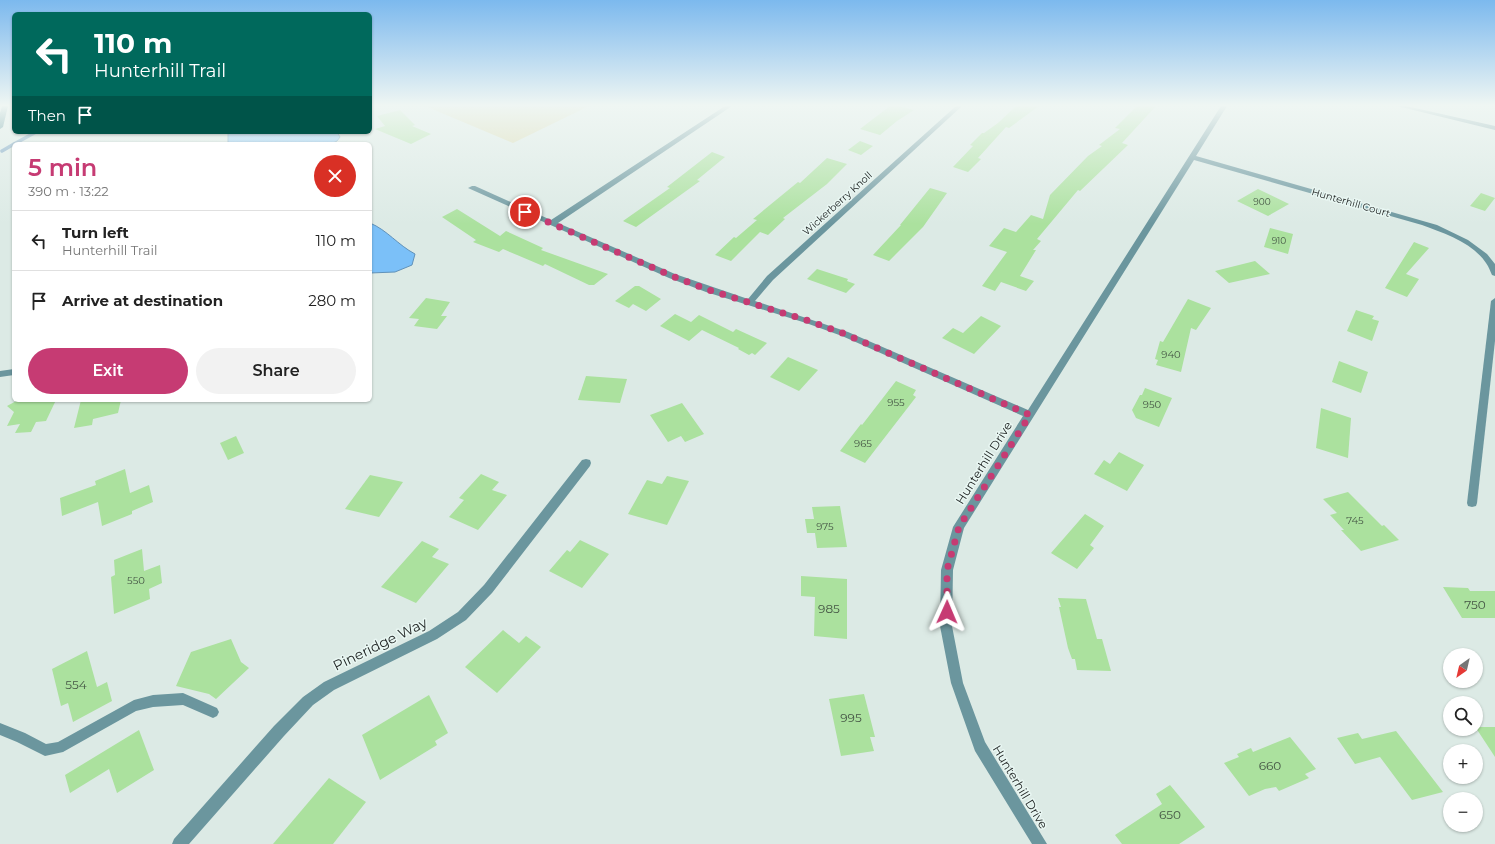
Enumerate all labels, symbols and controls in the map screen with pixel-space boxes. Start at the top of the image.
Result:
text: 110 m [94,26,172,60]
icon: left [28,28,80,80]
text: Hunterhill Trail [94,60,226,82]
icon: arrive [74,104,96,126]
text: Then [28,106,66,125]
text: 5 min [28,153,97,182]
button: close [314,155,356,197]
street label: Wickerberry Knoll [800,169,875,238]
text: 390 m · 13:22 [28,183,109,199]
street label: Hunterhill Court [1310,185,1392,220]
pin [508,195,542,229]
house number: 900 [1253,196,1271,207]
icon: arrive [514,201,536,223]
text: Turn left [62,223,129,242]
icon: left [28,230,50,252]
text: 110 m [315,231,356,250]
house number: 910 [1272,235,1286,246]
text: Hunterhill Trail [62,242,157,258]
icon: arrive [28,290,50,312]
text: Arrive at destination [62,291,223,310]
text: 280 m [308,291,356,310]
button: Exit [28,348,188,394]
button: Share [196,348,356,394]
house number: 940 [1161,348,1181,361]
house number: 955 [887,396,905,409]
house number: 950 [1143,398,1162,411]
street label: Hunterhill Drive [952,419,1015,507]
house number: 965 [854,437,872,450]
house number: 745 [1346,514,1364,527]
house number: 975 [816,520,834,533]
house number: 550 [127,574,145,587]
position arrow [926,591,968,633]
house number: 750 [1464,597,1486,612]
house number: 985 [818,601,840,616]
street label: Pineridge Way [330,613,430,675]
north arrow [1443,648,1483,688]
map controls [1443,648,1483,832]
house number: 554 [65,677,87,692]
button: search [1443,696,1483,736]
house number: 995 [840,710,862,725]
street label: Hunterhill Drive [990,742,1051,831]
button: + [1443,744,1483,784]
house number: 660 [1259,758,1281,773]
button: − [1443,792,1483,832]
house number: 650 [1159,807,1181,822]

